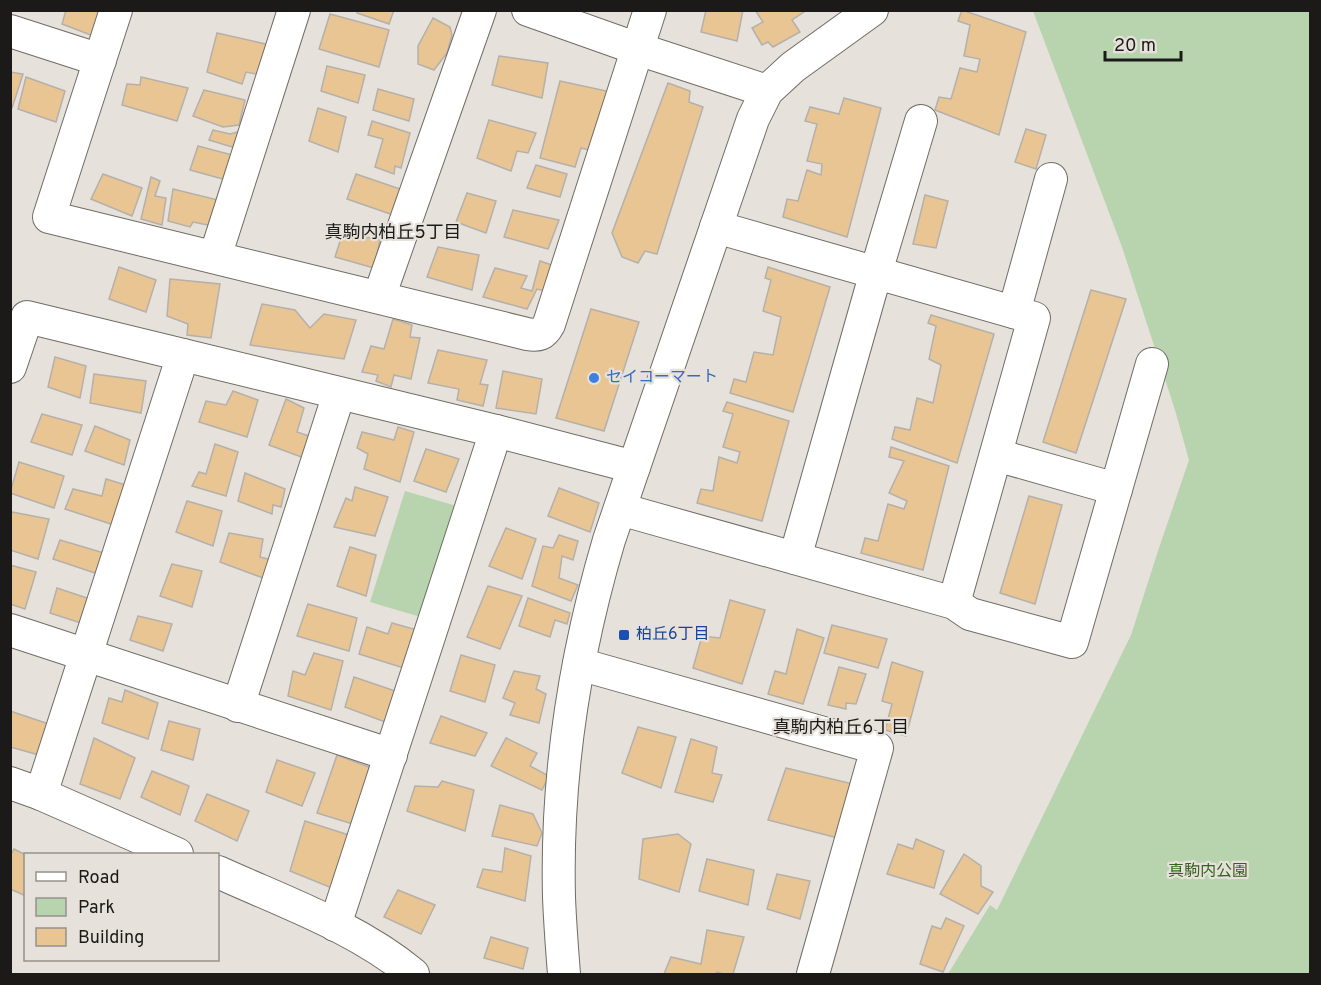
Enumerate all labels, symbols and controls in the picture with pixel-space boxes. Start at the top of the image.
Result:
scale bar [1105,24,1182,62]
text: 20 m [1114,35,1156,58]
district label: 真駒内柏丘5丁目 [324,222,462,245]
place label: セイコーマート [606,368,718,388]
marker: セイコーマート [587,371,601,385]
place label: 柏丘6丁目 [636,625,710,645]
marker: 柏丘6丁目 [617,628,631,642]
district label: 真駒内柏丘6丁目 [773,717,909,740]
legend [24,853,219,961]
park label: 真駒内公園 [1168,862,1248,882]
text: Road [78,867,120,890]
text: Park [78,897,115,920]
text: Building [78,927,144,950]

